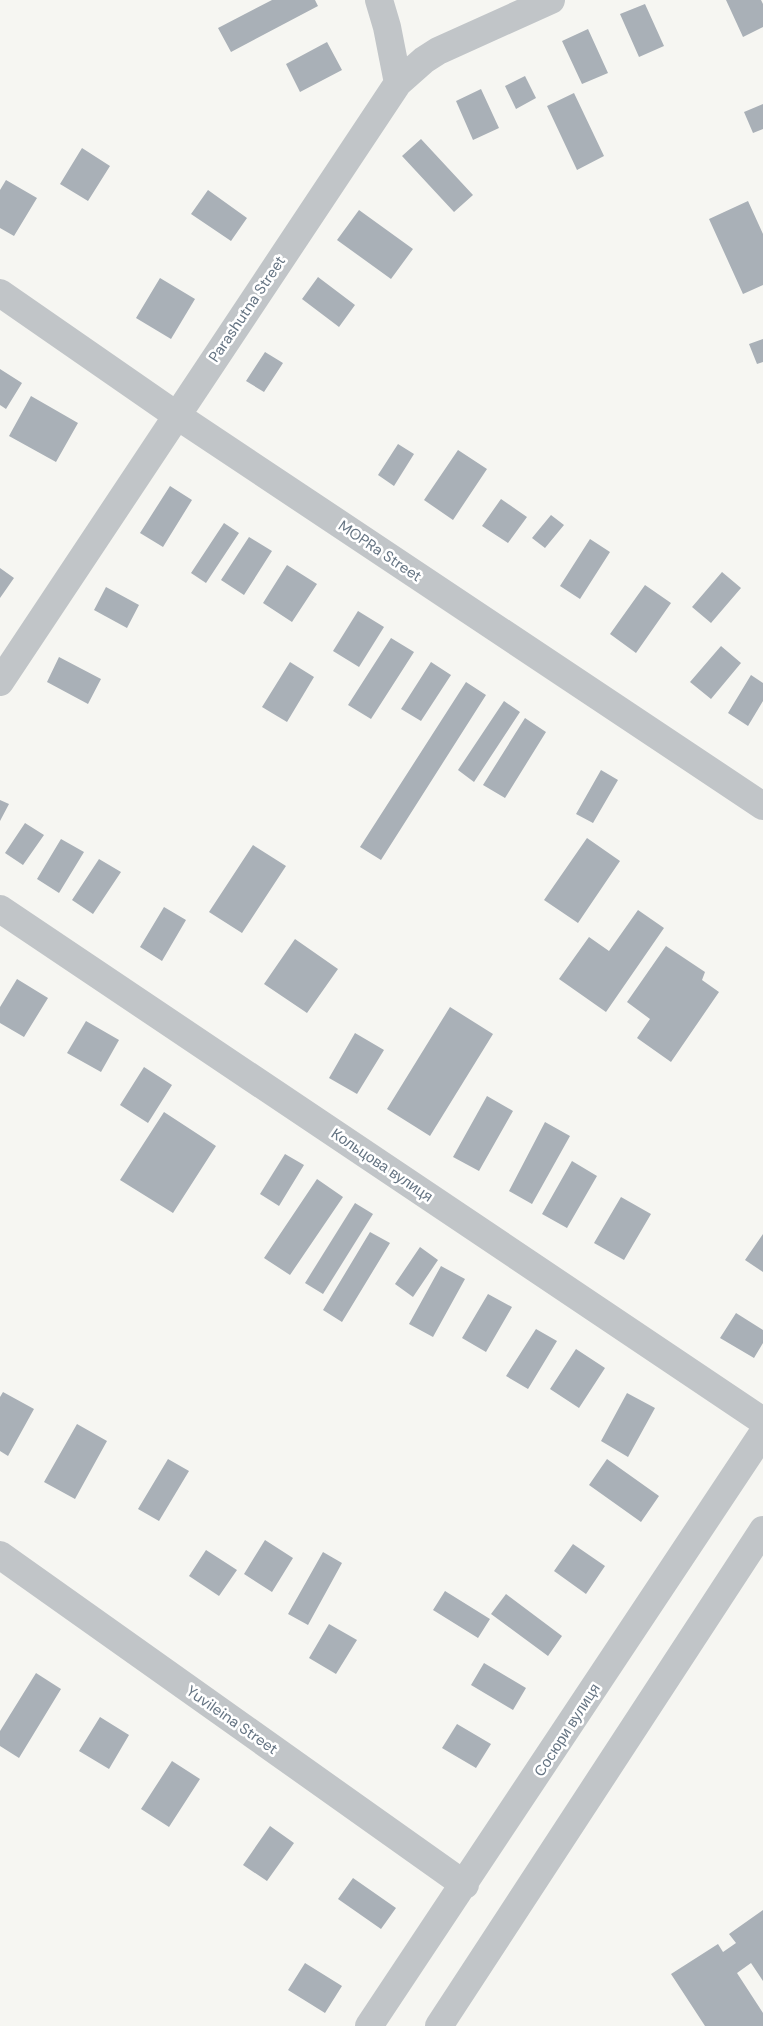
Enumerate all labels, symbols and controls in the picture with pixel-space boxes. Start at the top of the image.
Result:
street label: Parashutna Street [204,252,290,366]
street label: MOPRa Street [334,516,426,586]
street label: Кольцова вулиця [327,1123,437,1207]
street label: Сосюри вулиця [529,1680,605,1780]
street label: Yuvileina Street [182,1681,282,1759]

